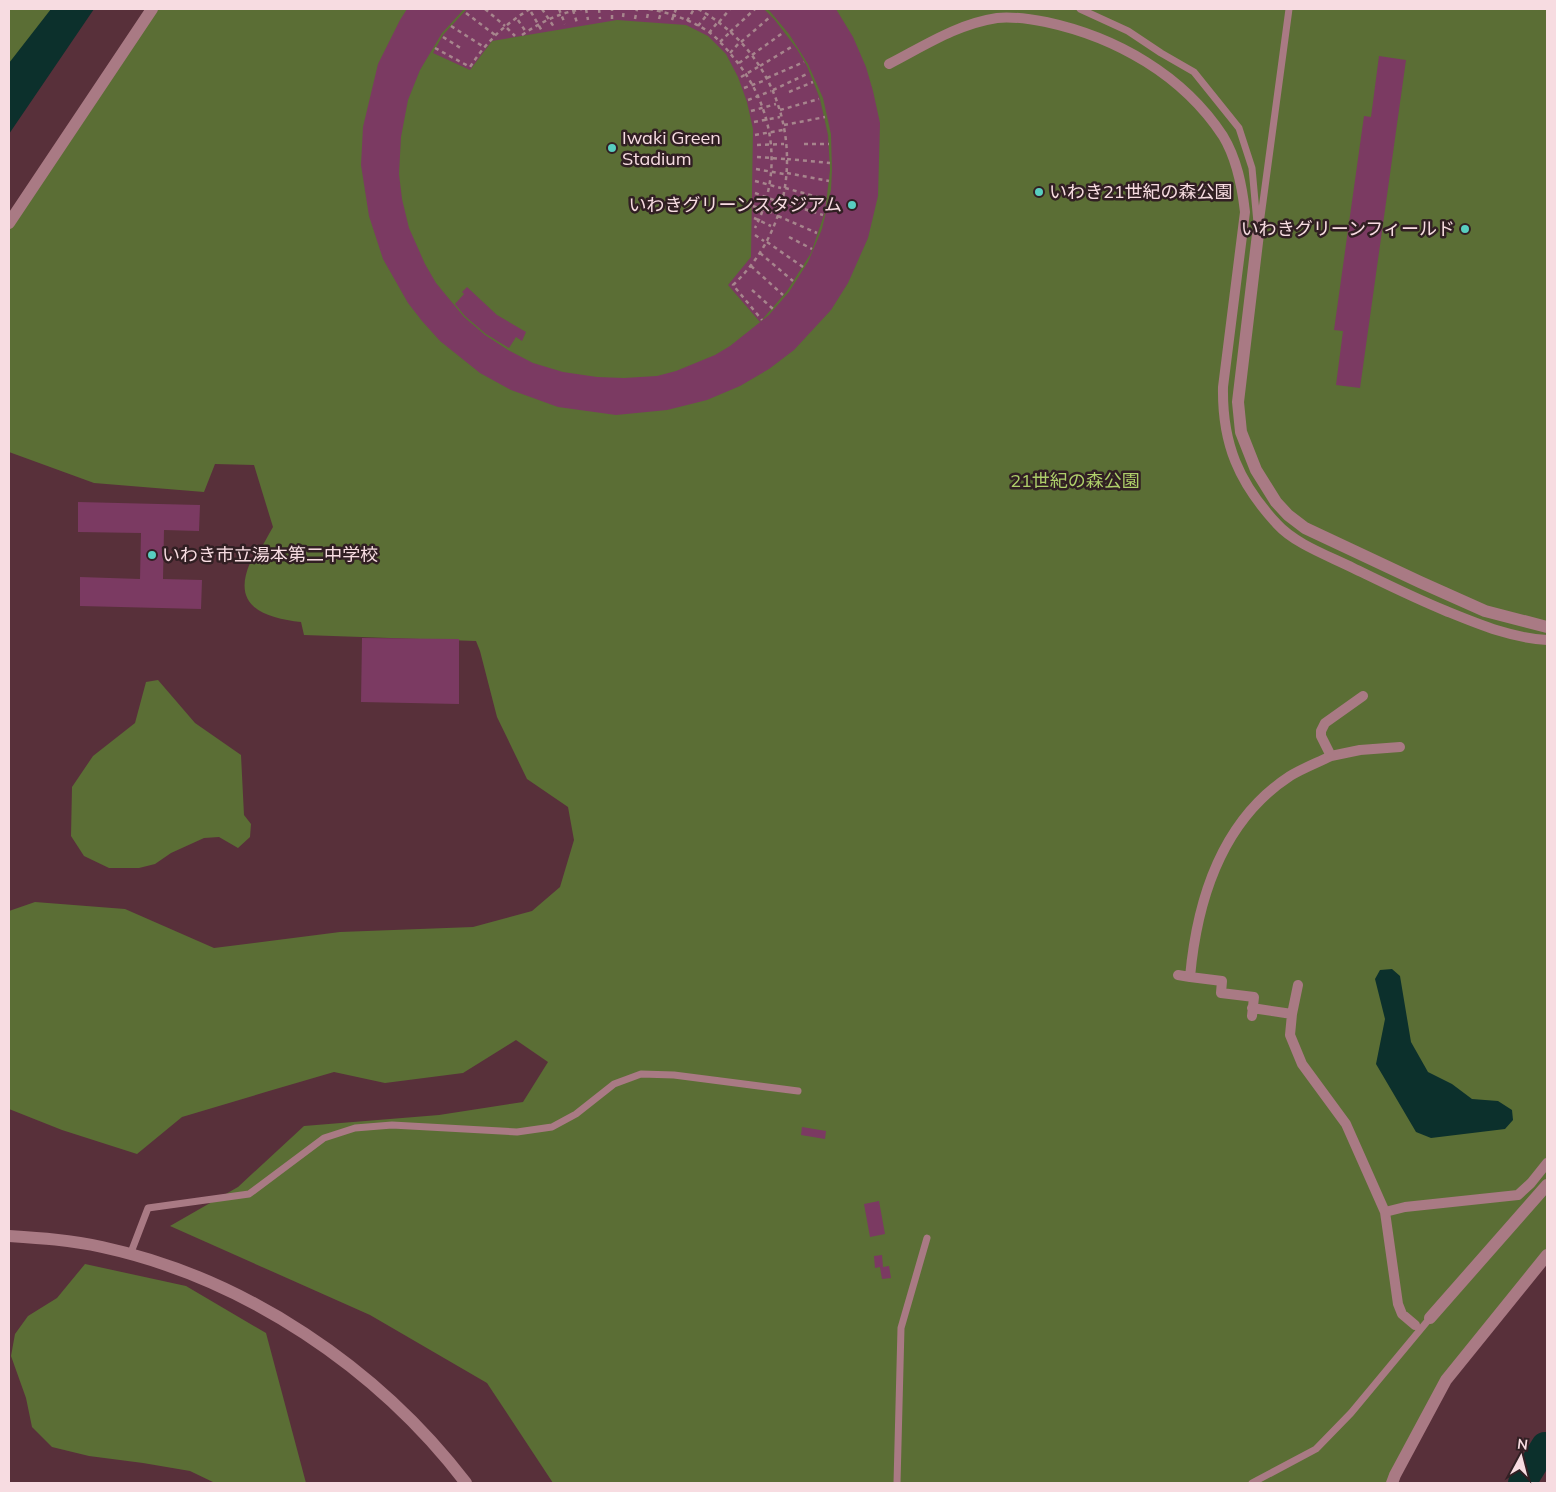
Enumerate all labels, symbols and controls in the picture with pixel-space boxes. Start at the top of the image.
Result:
place label: Iwaki Green Stadium [622,126,721,170]
marker: Iwaki Green Stadium [606,142,618,154]
place label: いわき21世紀の森公園 [1049,180,1233,203]
marker: いわき21世紀の森公園 [1033,186,1045,198]
place label: いわきグリーンスタジアム [629,193,842,216]
marker: いわきグリーンスタジアム [846,199,858,211]
place label: いわきグリーンフィールド [1241,217,1455,240]
marker: いわきグリーンフィールド [1459,223,1471,235]
park label: 21世紀の森公園 [1010,469,1140,492]
place label: いわき市立湯本第二中学校 [162,543,378,566]
marker: いわき市立湯本第二中学校 [146,549,158,561]
north arrow [1496,1432,1546,1482]
text: N [1516,1435,1529,1454]

